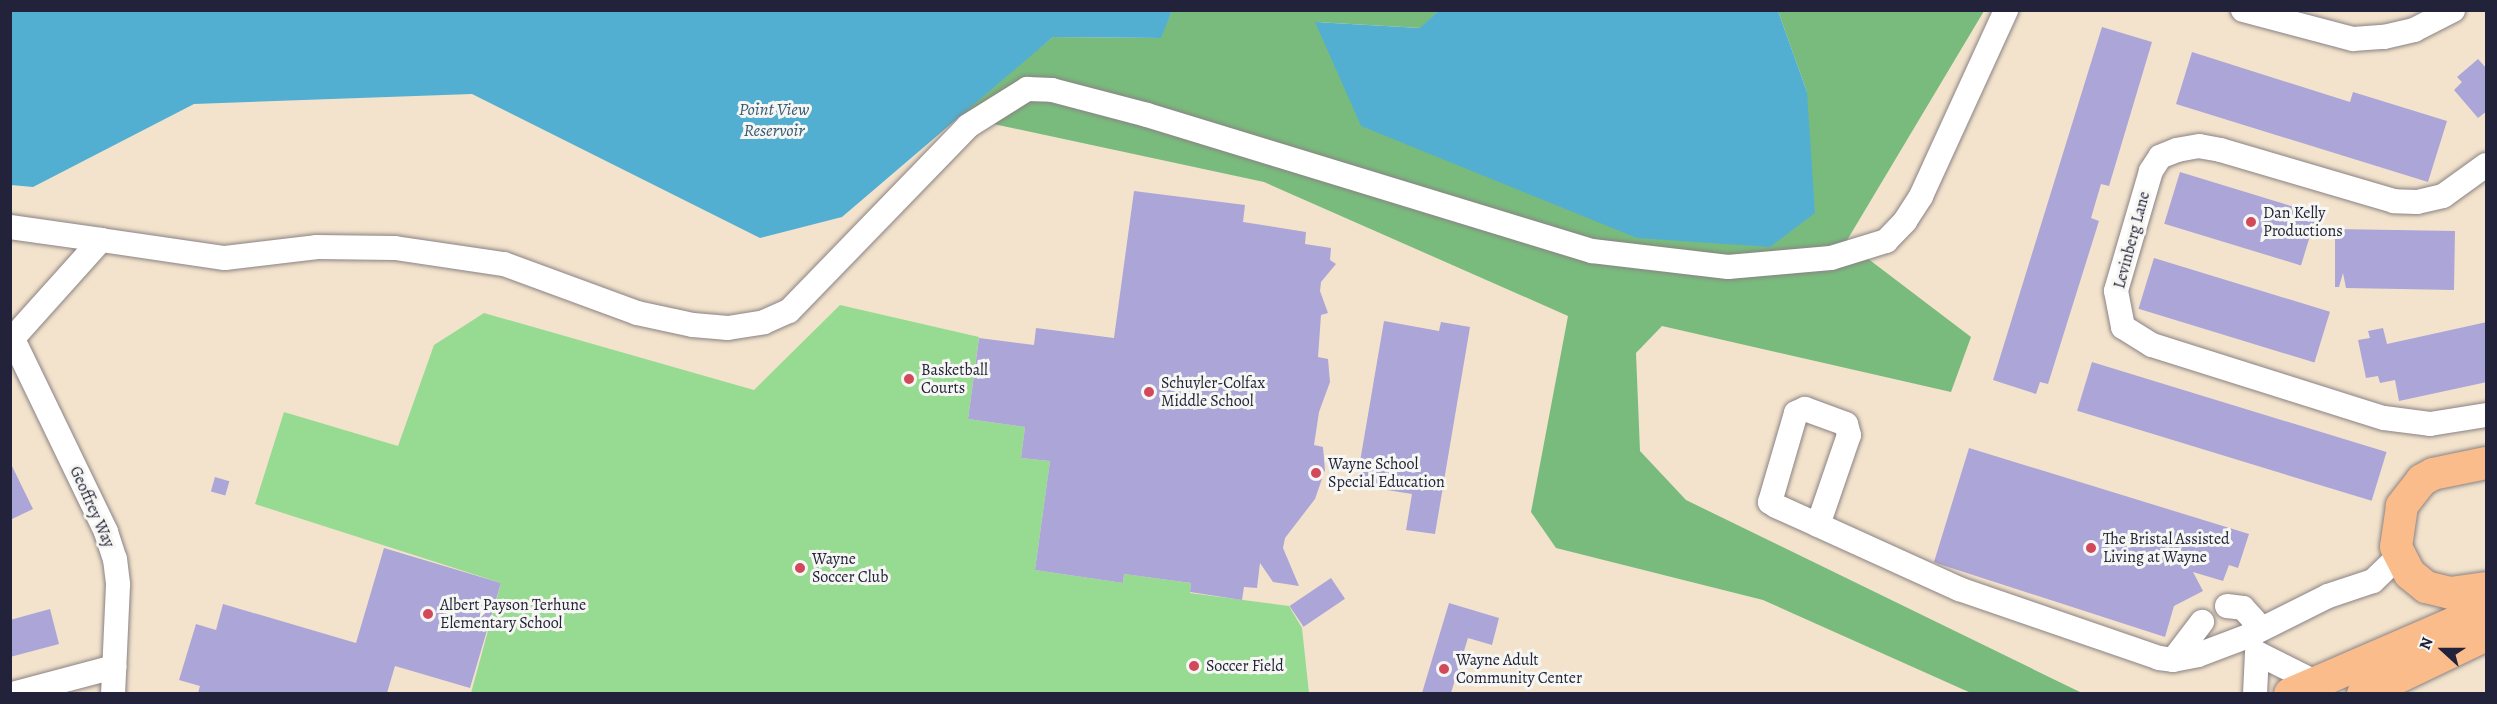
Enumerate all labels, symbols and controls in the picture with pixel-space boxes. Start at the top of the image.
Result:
water label: Point View Reservoir [739,99,809,142]
street label: Levinberg Lane [2110,189,2154,291]
place label: Dan Kelly Productions [2263,203,2343,241]
marker: Dan Kelly Productions [2244,215,2258,229]
place label: Basketball Courts [921,360,988,398]
marker: Basketball Courts [902,372,916,386]
place label: Schuyler-Colfax Middle School [1161,373,1265,411]
marker: Schuyler-Colfax Middle School [1142,385,1156,399]
place label: Wayne School Special Education [1328,454,1445,492]
street label: Geoffrey Way [66,463,118,551]
marker: Wayne School Special Education [1309,466,1323,480]
place label: The Bristal Assisted Living at Wayne [2103,529,2230,567]
marker: The Bristal Assisted Living at Wayne [2084,541,2098,555]
place label: Wayne Soccer Club [812,549,888,587]
marker: Wayne Soccer Club [793,561,807,575]
place label: Albert Payson Terhune Elementary School [440,595,586,633]
marker: Albert Payson Terhune Elementary School [421,607,435,621]
north arrow [2413,620,2473,680]
text: N [2414,634,2439,653]
place label: Wayne Adult Community Center [1456,650,1582,688]
place label: Soccer Field [1206,656,1284,676]
marker: Soccer Field [1187,659,1201,673]
marker: Wayne Adult Community Center [1437,662,1451,676]

